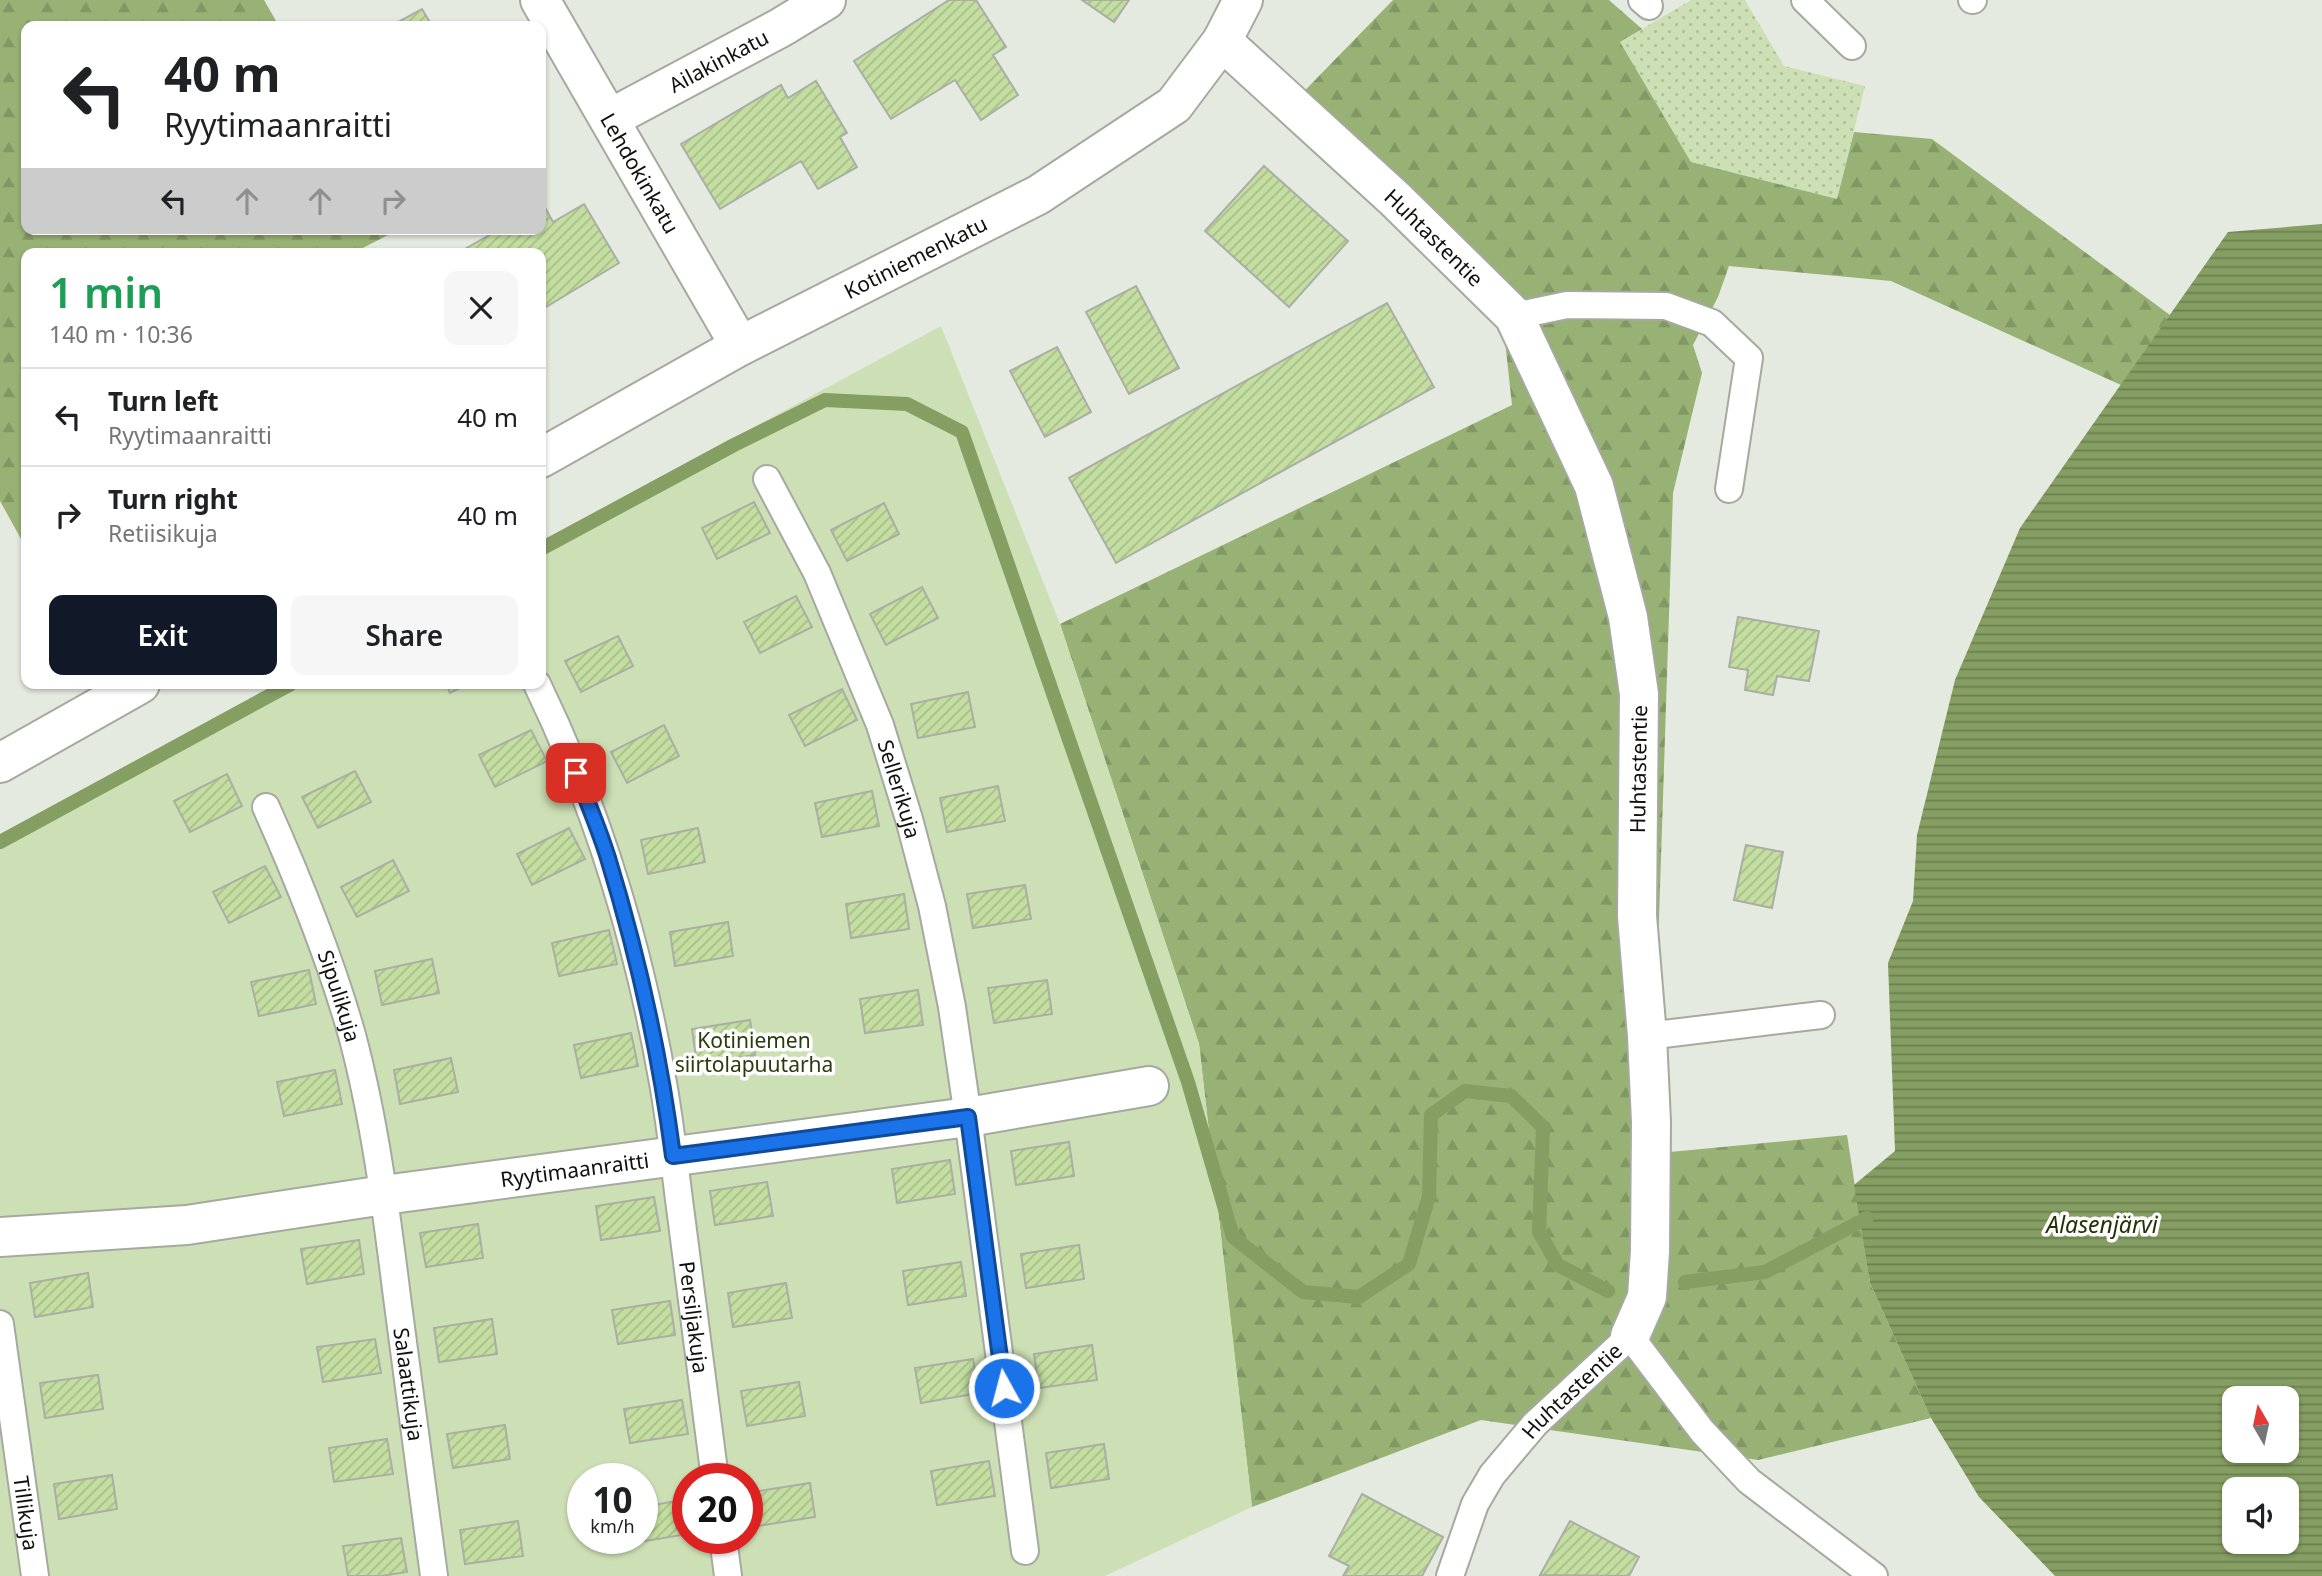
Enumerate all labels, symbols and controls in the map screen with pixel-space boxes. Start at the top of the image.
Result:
street label: Ailakinkatu [664,23,773,99]
text: 40 m [164,40,281,106]
icon: left [49,49,140,140]
text: Ryytimaanraitti [164,103,392,146]
street label: Lehdokinkatu [594,108,686,238]
icon: left [155,182,193,220]
icon: ahead [228,182,266,220]
icon: ahead [301,182,339,220]
icon: right [374,182,412,220]
street label: Huhtastentie [1379,182,1490,292]
street label: Kotiniemenkatu [839,209,992,305]
text: 1 min [49,263,163,320]
button: close [444,271,518,345]
text: 140 m · 10:36 [49,318,193,350]
text: Turn left [108,383,219,419]
icon: left [49,398,87,436]
text: 40 m [457,399,518,435]
text: Ryytimaanraitti [108,419,272,451]
text: Turn right [108,481,238,517]
icon: right [49,496,87,534]
text: 40 m [457,497,518,533]
text: Retiisikuja [108,517,218,549]
button: Exit [49,595,277,675]
button: Share [291,595,518,675]
street label: Huhtastentie [1623,705,1653,833]
street label: Sellerikuja [871,736,927,841]
pin [546,743,606,803]
icon: arrive [557,754,595,792]
street label: Sipulikuja [312,946,367,1045]
park label: Kotiniemen siirtolapuutarha [675,1026,833,1078]
street label: Ryytimaanraitti [499,1146,651,1193]
water label: Alasenjärvi [2044,1208,2159,1240]
street label: Persiljakuja [673,1259,715,1375]
street label: Salaattikuja [387,1326,430,1443]
street label: Huhtastentie [1515,1337,1628,1444]
position arrow [967,1351,1041,1425]
north arrow [2222,1386,2300,1463]
map controls [2222,1386,2299,1554]
speed limit sign: 20 [672,1463,763,1554]
street label: Tillikuja [7,1474,45,1552]
text: 10 [592,1476,633,1523]
button: sound [2222,1477,2299,1554]
text: km/h [590,1514,635,1538]

